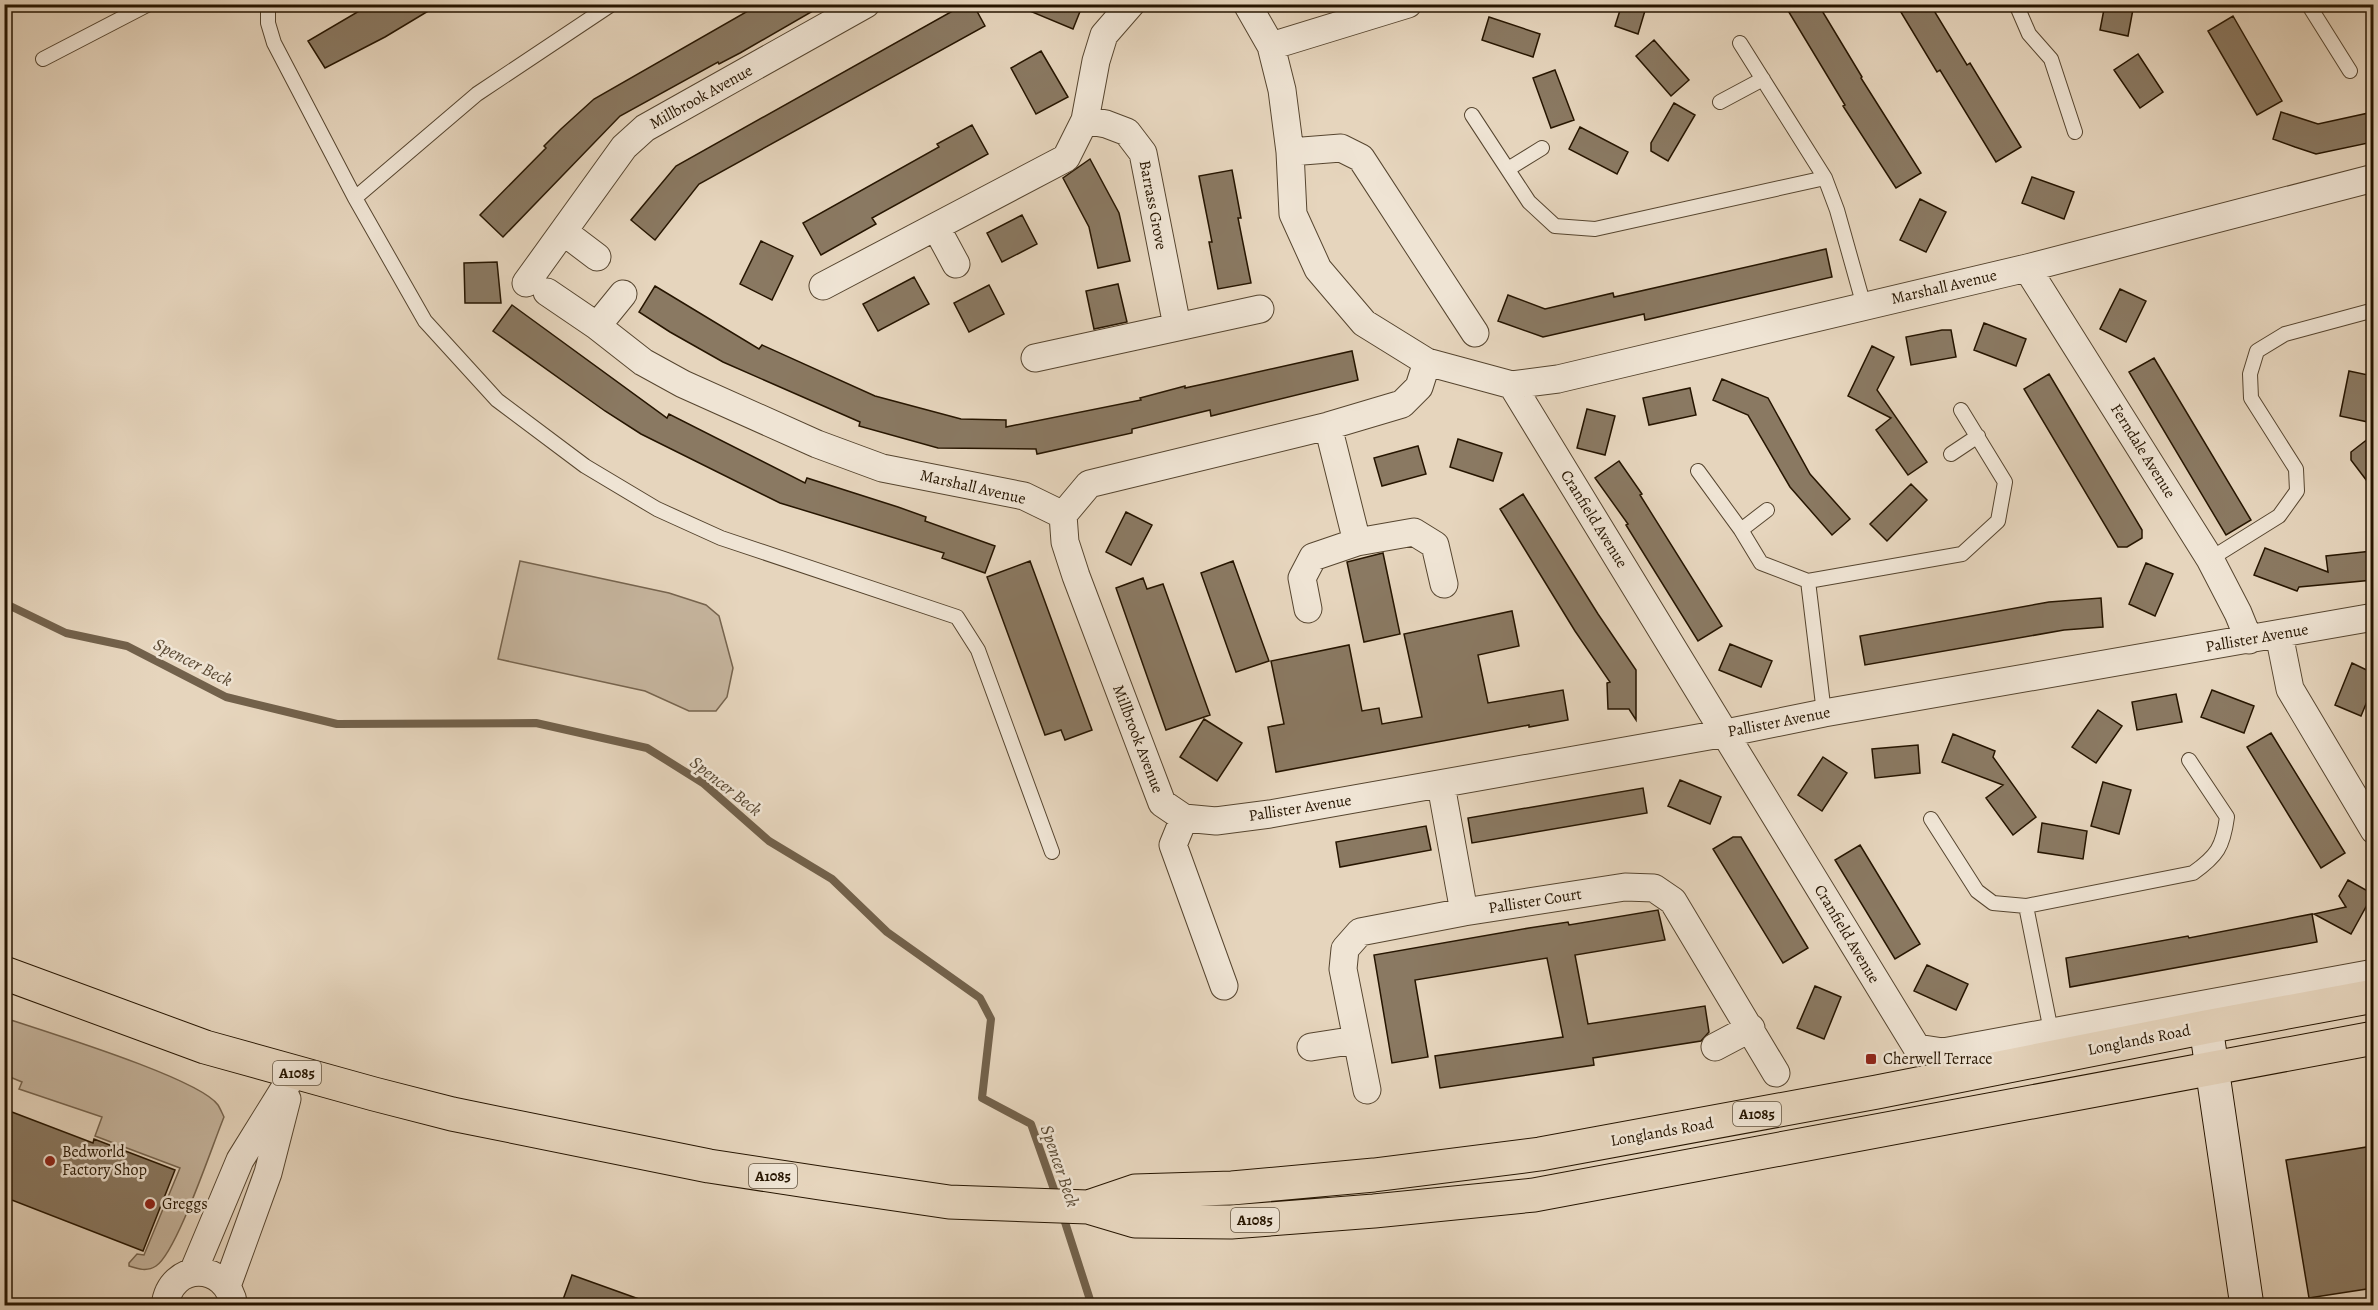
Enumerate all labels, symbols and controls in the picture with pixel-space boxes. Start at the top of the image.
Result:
street label: Millbrook Avenue [646,60,756,134]
street label: Barrass Grove [1134,158,1172,252]
street label: Marshall Avenue [1889,264,1999,310]
street label: Ferndale Avenue [2105,400,2181,502]
street label: Marshall Avenue [918,464,1028,510]
street label: Cranfield Avenue [1555,466,1633,572]
street label: Pallister Avenue [2204,618,2310,658]
water label: Spencer Beck [150,632,236,692]
street label: Millbrook Avenue [1107,682,1169,796]
street label: Pallister Avenue [1726,701,1832,743]
water label: Spencer Beck [685,750,767,822]
street label: Pallister Avenue [1247,789,1353,827]
street label: Cranfield Avenue [1809,880,1885,988]
street label: Pallister Court [1487,883,1583,919]
street label: Longlands Road [2086,1019,2193,1061]
place label: Cherwell Terrace [1883,1048,1992,1070]
marker: Cherwell Terrace [1864,1052,1878,1066]
road number: A1085 [273,1061,321,1085]
road number: A1085 [1733,1102,1781,1126]
street label: Longlands Road [1609,1112,1716,1152]
water label: Spencer Beck [1035,1122,1085,1210]
place label: Bedworld Factory Shop [62,1141,147,1181]
marker: Bedworld Factory Shop [43,1154,57,1168]
road number: A1085 [749,1164,797,1188]
place label: Greggs [162,1193,208,1215]
marker: Greggs [143,1197,157,1211]
road number: A1085 [1231,1208,1279,1232]

